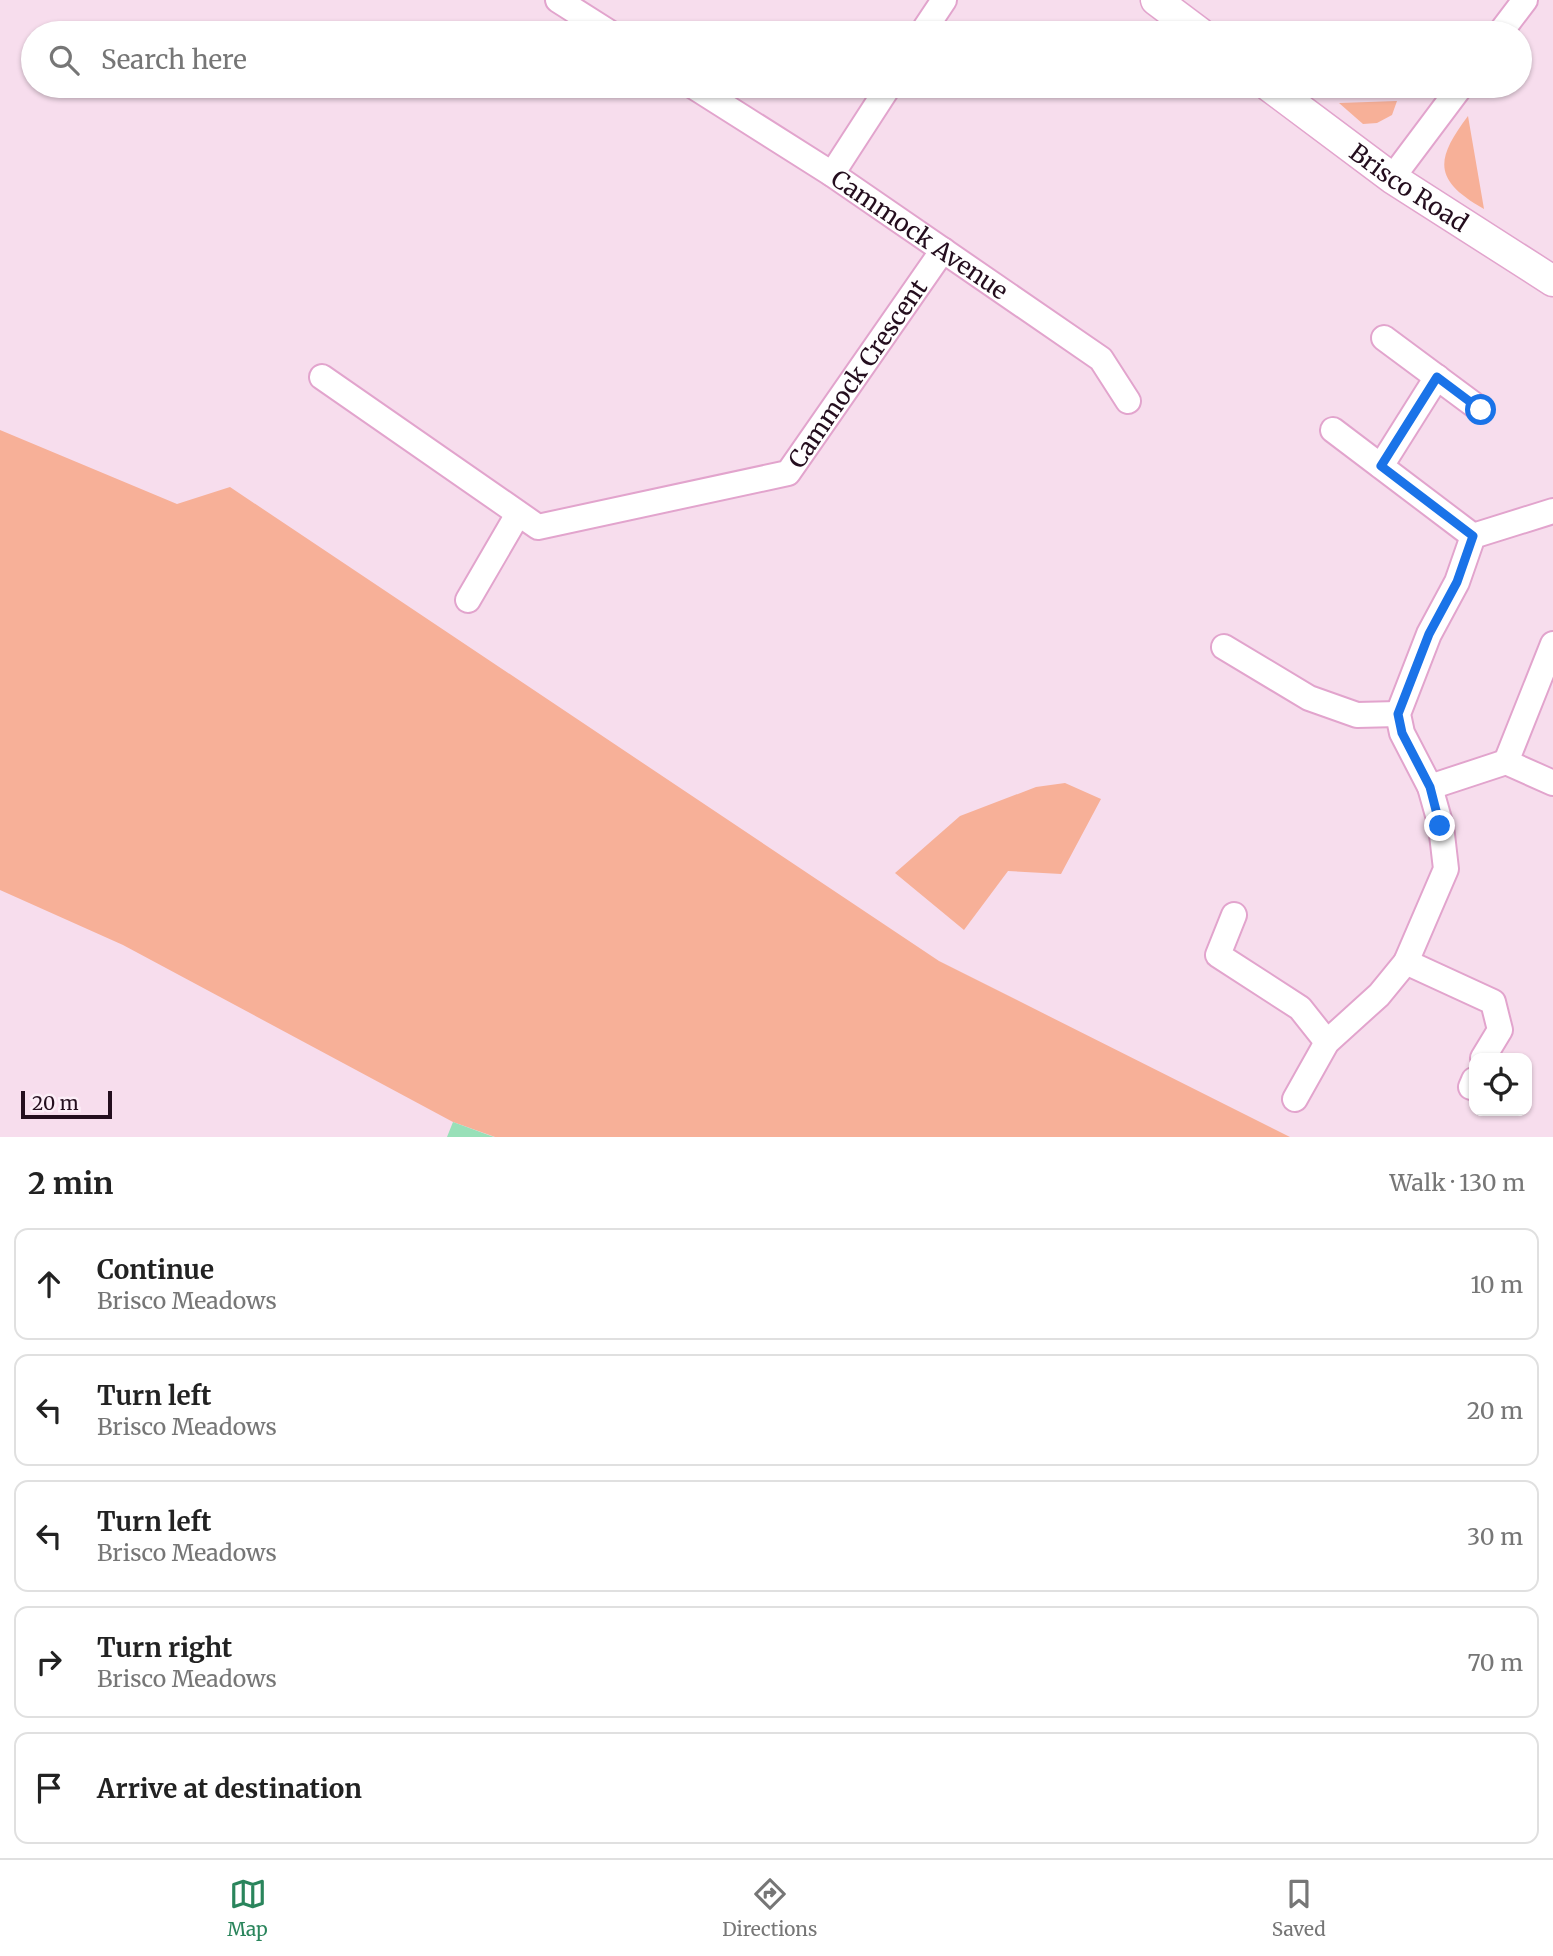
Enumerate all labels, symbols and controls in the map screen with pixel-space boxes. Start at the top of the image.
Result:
search box [21,21,1532,98]
icon: search [45,41,83,79]
text: Search here [101,43,247,76]
street label: Brisco Road [1344,136,1474,238]
street label: Cammock Avenue [825,163,1014,306]
street label: Cammock Crescent [781,272,934,474]
route start [1465,394,1496,425]
route end [1424,810,1455,841]
map controls [1469,1053,1532,1116]
button: locate [1469,1053,1532,1116]
scale bar [21,1088,112,1120]
text: 20 m [32,1091,79,1115]
text: 2 min [28,1164,113,1202]
text: Walk · 130 m [1390,1168,1525,1197]
text: Continue [97,1253,214,1286]
icon: ahead [30,1265,68,1303]
text: 10 m [1470,1270,1523,1299]
text: Brisco Meadows [97,1286,277,1315]
text: Turn left [97,1379,211,1412]
icon: left [30,1391,68,1429]
text: 20 m [1467,1396,1523,1425]
text: Brisco Meadows [97,1412,277,1441]
text: Turn left [97,1505,211,1538]
icon: left [30,1517,68,1555]
text: 30 m [1467,1522,1523,1551]
text: Brisco Meadows [97,1538,277,1567]
text: Turn right [97,1631,232,1664]
icon: right [30,1643,68,1681]
text: 70 m [1467,1648,1523,1677]
text: Brisco Meadows [97,1664,277,1693]
icon: arrive [30,1769,68,1807]
text: Arrive at destination [97,1772,362,1805]
tab: Map [227,1875,268,1941]
tab: Directions [722,1875,817,1941]
tab: Saved [1272,1875,1326,1941]

